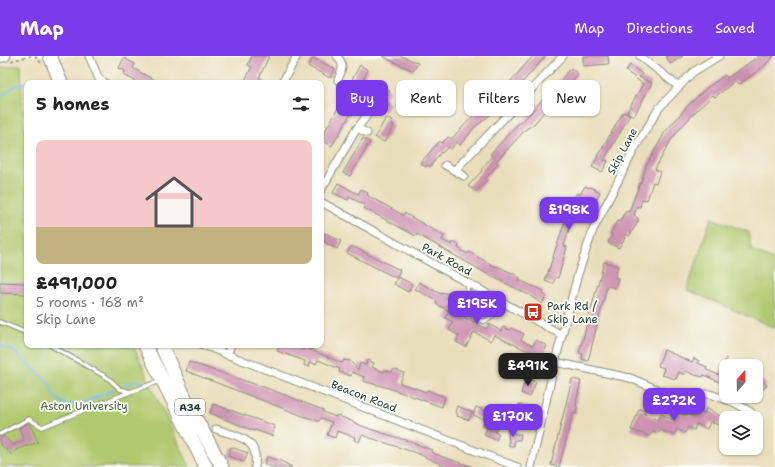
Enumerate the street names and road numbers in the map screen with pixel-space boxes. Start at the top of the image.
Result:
street label: Skip Lane [604,125,641,177]
street label: Park Road [419,240,474,279]
street label: Beacon Road [329,377,399,416]
road number: A34 [175,399,205,415]

